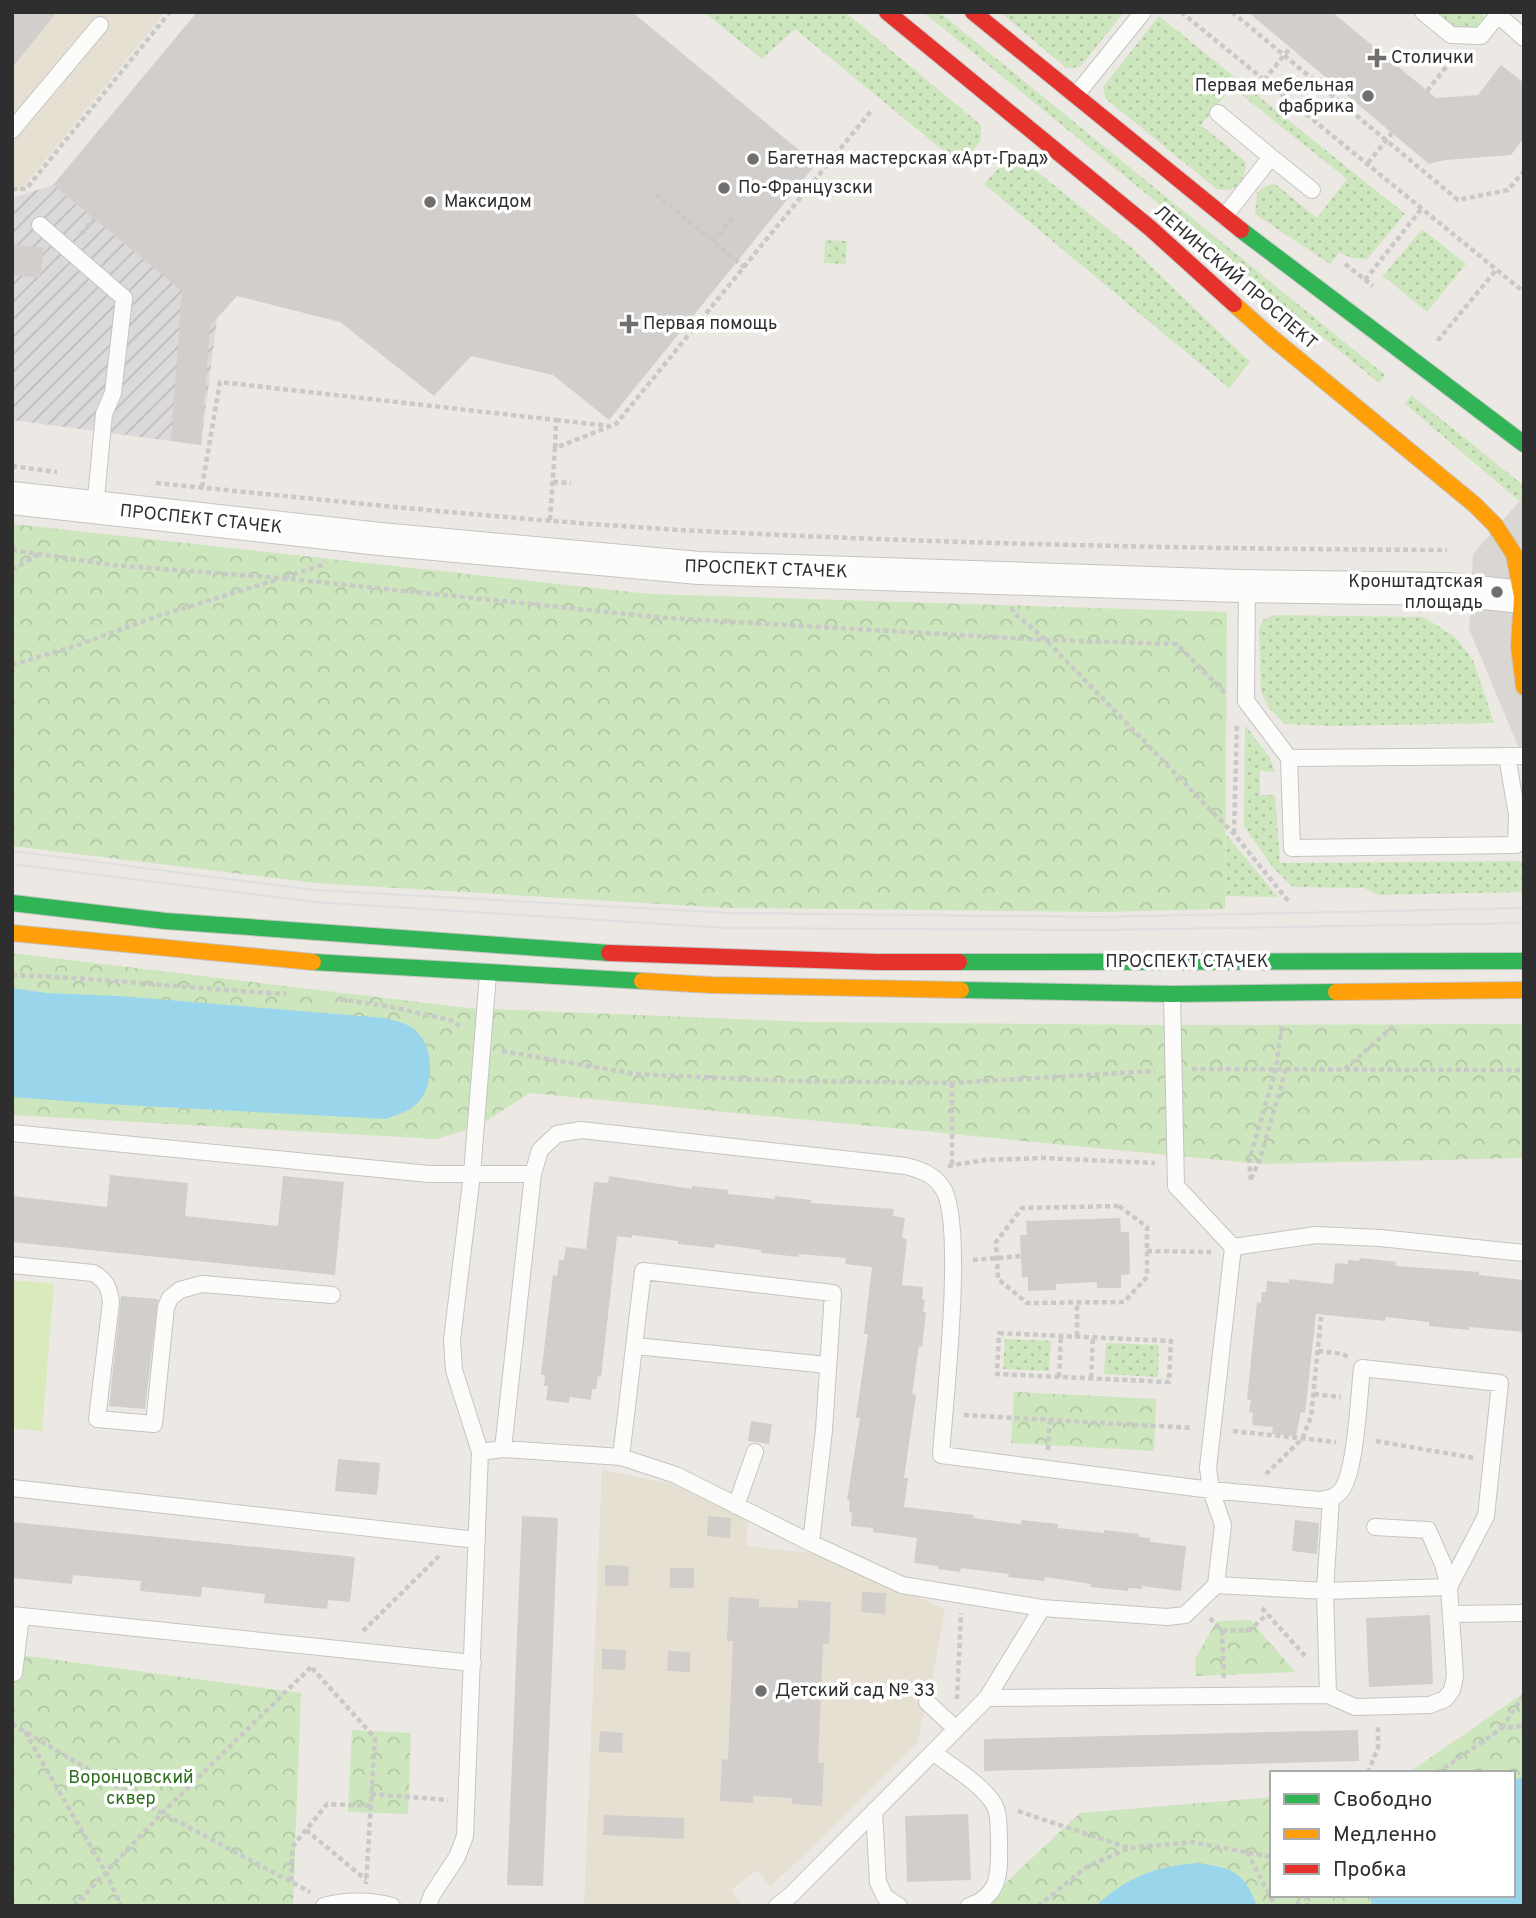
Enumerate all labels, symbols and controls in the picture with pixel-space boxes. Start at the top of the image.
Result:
place label: Столички [1391,47,1474,70]
marker: Столички [1369,50,1385,66]
place label: Первая мебельная фабрика [1195,75,1354,119]
marker: Первая мебельная фабрика [1360,88,1376,104]
place label: Багетная мастерская «Арт-Град» [767,148,1048,171]
marker: Багетная мастерская «Арт-Град» [745,151,761,167]
place label: По-Французски [738,177,873,200]
marker: По-Французски [716,180,732,196]
place label: Максидом [444,191,532,214]
marker: Максидом [422,194,438,210]
street label: ЛЕНИНСКИЙ ПРОСПЕКТ [1149,199,1323,355]
place label: Первая помощь [643,313,777,336]
marker: Первая помощь [621,316,637,332]
street label: ПРОСПЕКТ СТАЧЕК [119,500,284,540]
street label: ПРОСПЕКТ СТАЧЕК [684,556,848,584]
place label: Кронштадтская площадь [1348,571,1483,615]
marker: Кронштадтская площадь [1489,584,1505,600]
street label: ПРОСПЕКТ СТАЧЕК [1105,951,1269,974]
place label: Детский сад № 33 [775,1680,935,1703]
marker: Детский сад № 33 [753,1683,769,1699]
park label: Воронцовский сквер [68,1767,194,1811]
legend [1270,1771,1515,1897]
text: Свободно [1333,1787,1432,1814]
text: Медленно [1333,1822,1437,1849]
text: Пробка [1333,1857,1406,1884]

